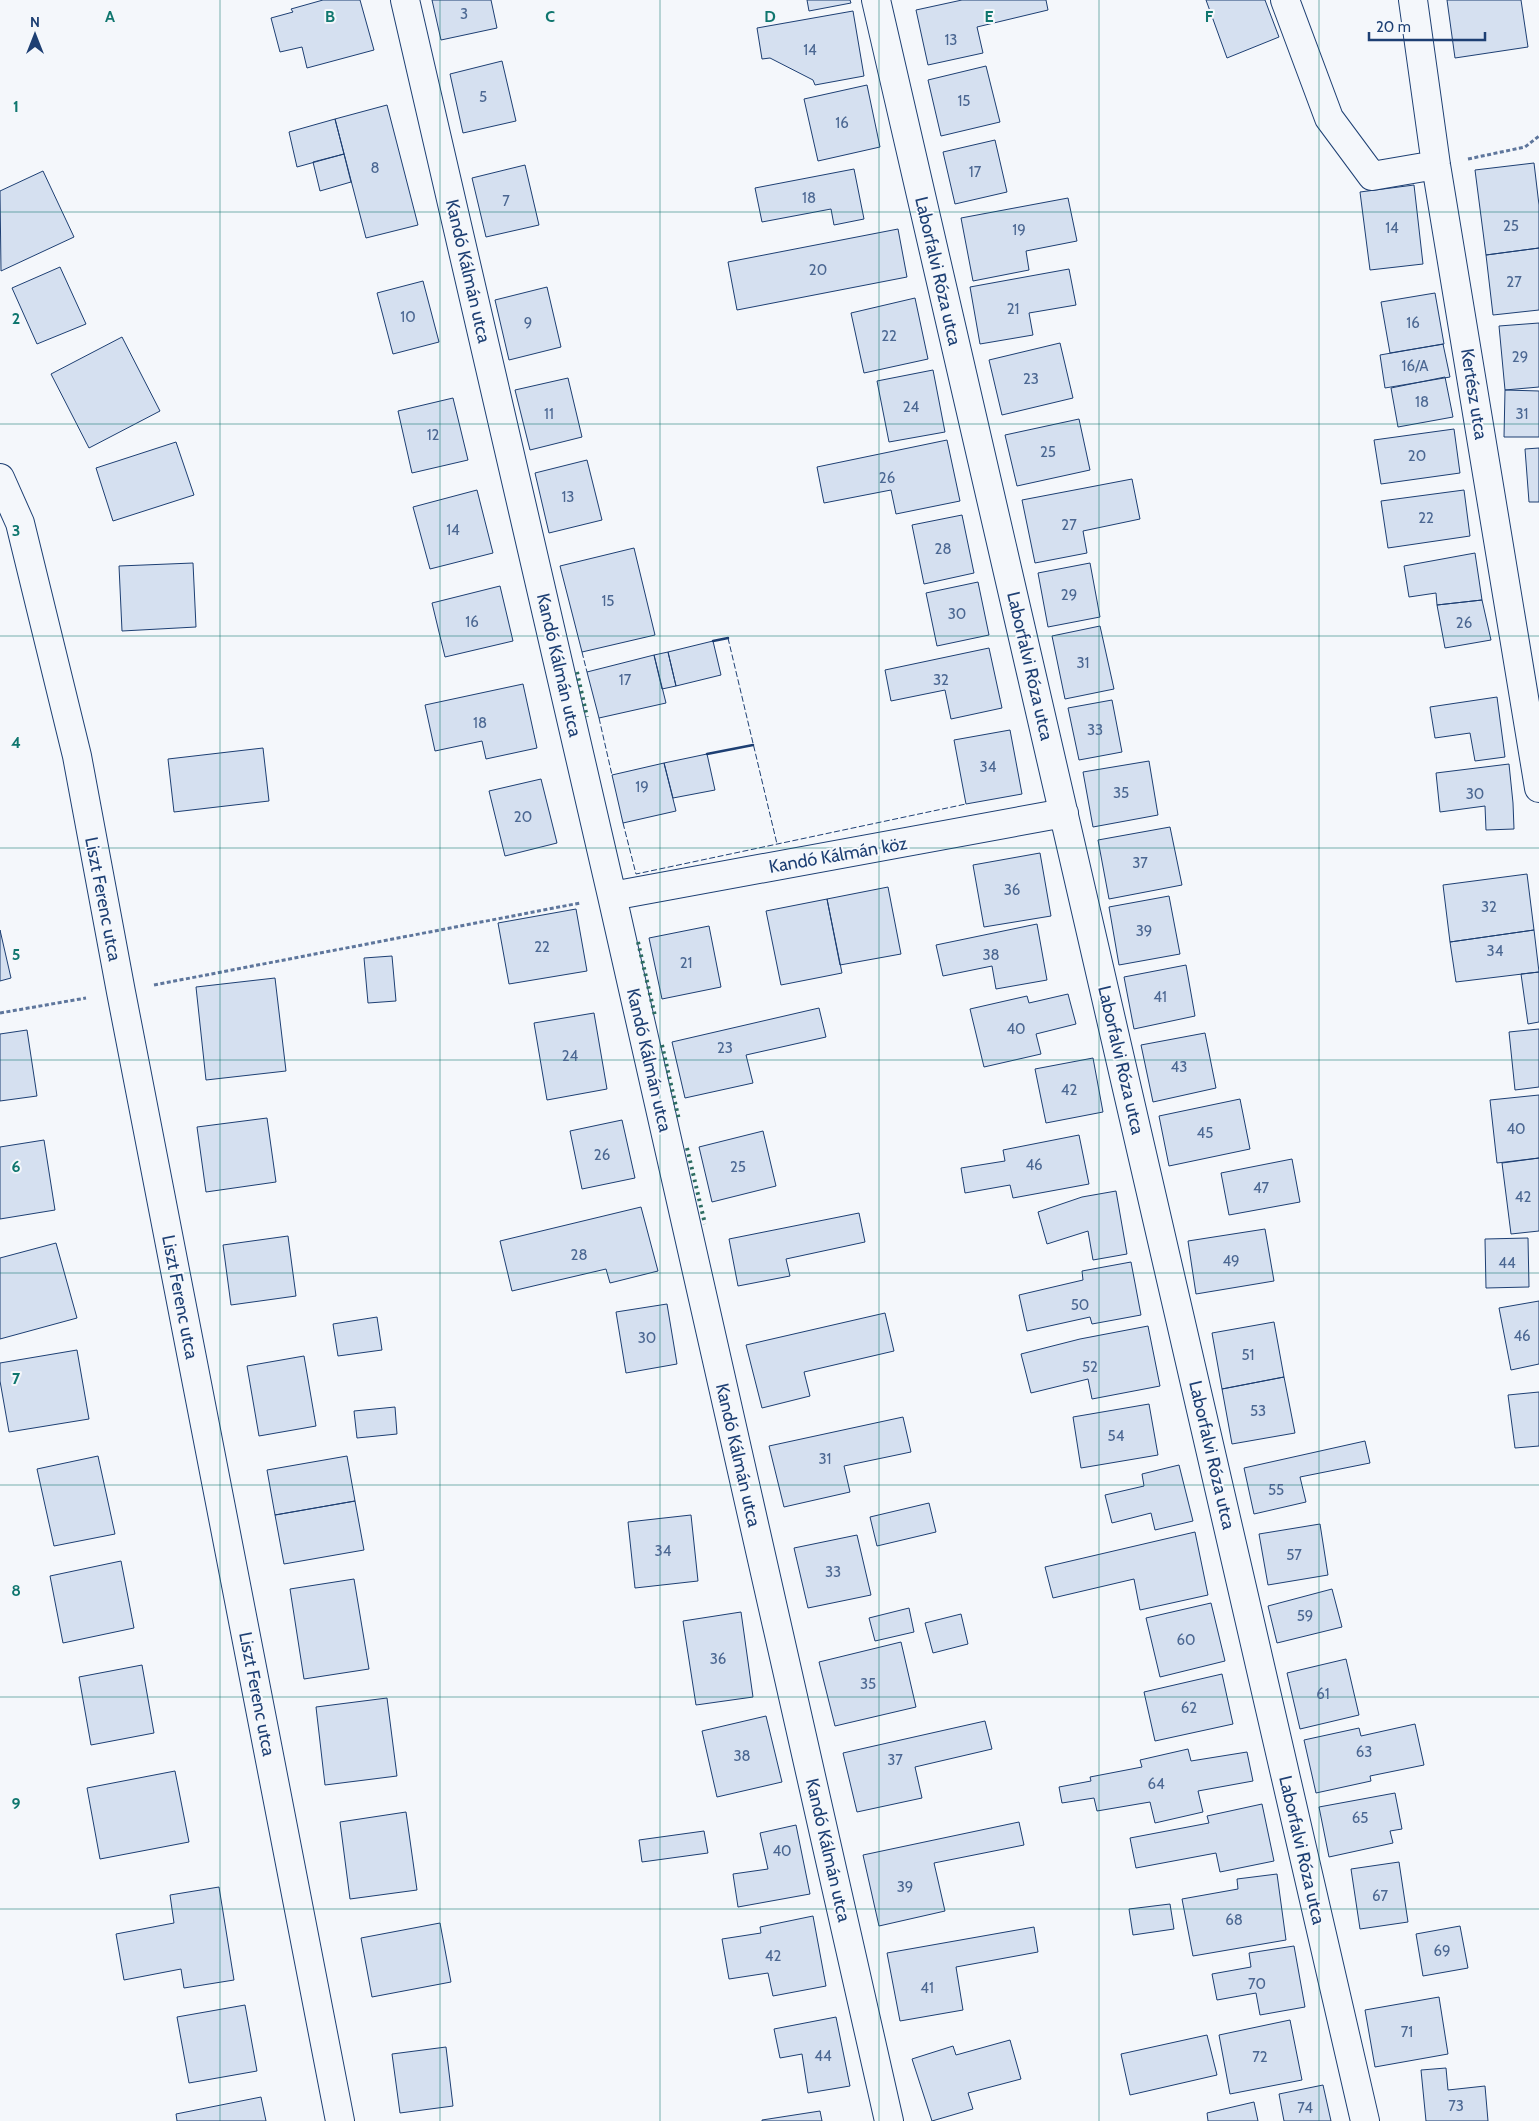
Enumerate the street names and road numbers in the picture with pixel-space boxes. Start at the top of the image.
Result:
street label: Laborfalvi Róza utca [910,194,966,348]
street label: Kandó Kálmán utca [441,197,495,345]
street label: Kertész utca [1456,347,1492,441]
street label: Laborfalvi Róza utca [1002,589,1058,743]
street label: Kandó Kálmán utca [532,591,586,739]
street label: Kandó Kálmán köz [767,832,910,878]
street label: Liszt Ferenc utca [80,835,126,963]
street label: Laborfalvi Róza utca [1093,983,1149,1137]
street label: Kandó Kálmán utca [622,986,676,1134]
street label: Liszt Ferenc utca [157,1233,203,1361]
street label: Laborfalvi Róza utca [1184,1378,1240,1532]
street label: Kandó Kálmán utca [711,1381,765,1529]
street label: Liszt Ferenc utca [234,1630,280,1758]
street label: Laborfalvi Róza utca [1274,1773,1330,1927]
street label: Kandó Kálmán utca [801,1776,855,1924]

